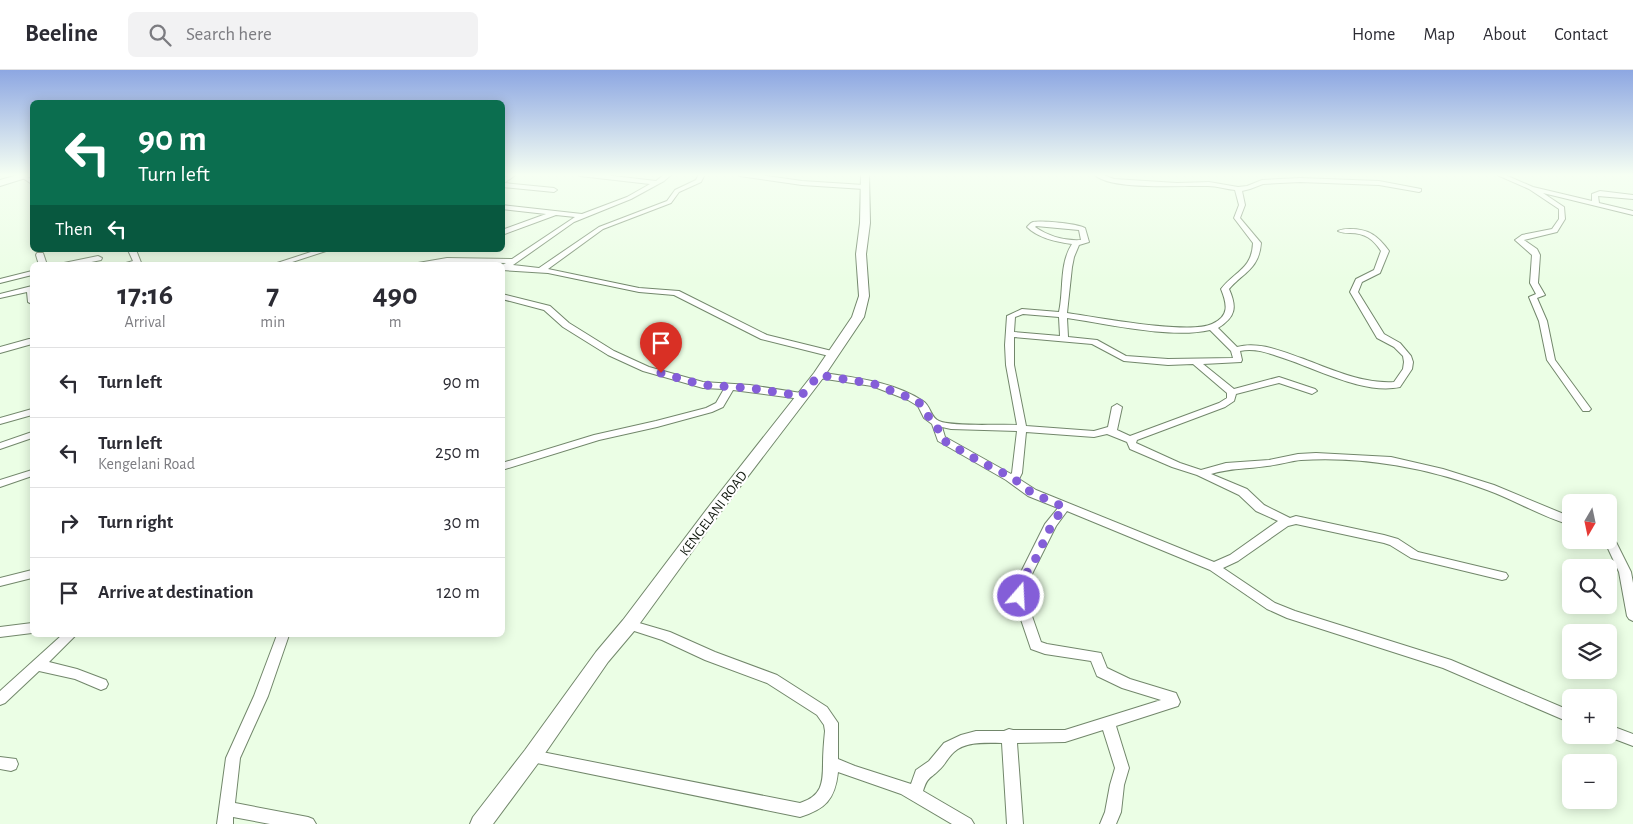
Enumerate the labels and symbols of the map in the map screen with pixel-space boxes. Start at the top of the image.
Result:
pin [640,322,682,373]
street label: KENGELANI ROAD [678,469,750,559]
north arrow [1562,494,1618,549]
position arrow [992,569,1044,621]

